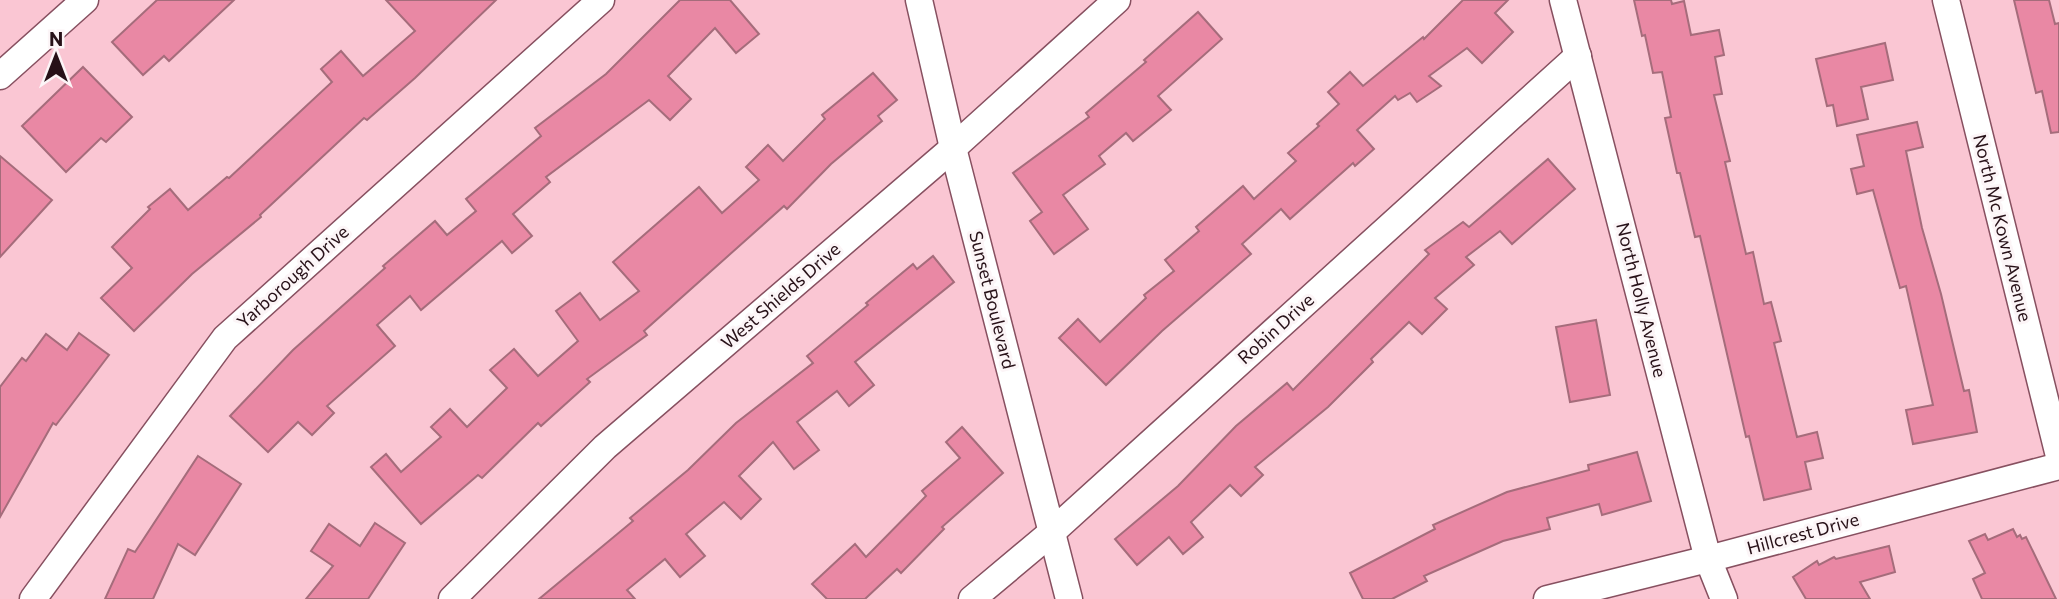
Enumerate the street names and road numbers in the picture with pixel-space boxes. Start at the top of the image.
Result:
street label: North Mc Kown Avenue [1969,132,2037,324]
street label: Yarborough Drive [232,220,353,332]
street label: North Holly Avenue [1612,220,1672,379]
street label: Sunset Boulevard [965,229,1021,371]
street label: West Shields Drive [716,238,844,353]
street label: Robin Drive [1233,288,1318,368]
street label: Hillcrest Drive [1744,508,1861,559]

